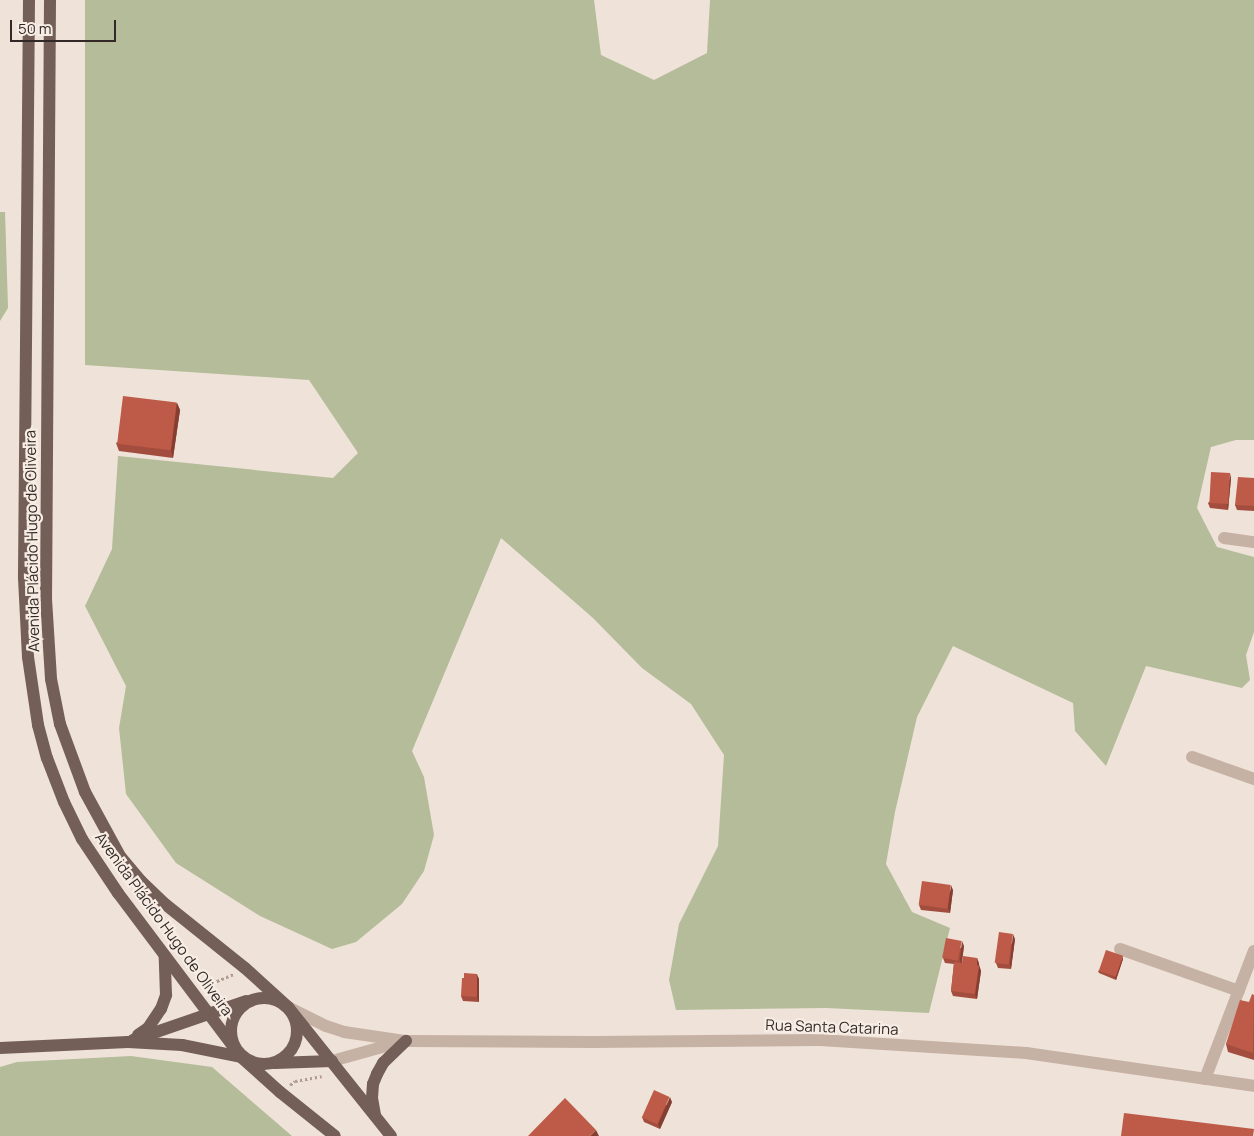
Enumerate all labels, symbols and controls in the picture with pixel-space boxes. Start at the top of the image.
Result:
scale bar [12,10,119,42]
text: 50 m [18,18,52,39]
street label: Avenida Plácido Hugo de Oliveira [21,430,43,652]
street label: Avenida Plácido Hugo de Oliveira [91,829,237,1019]
street label: Rua Santa Catarina [765,1016,899,1038]

